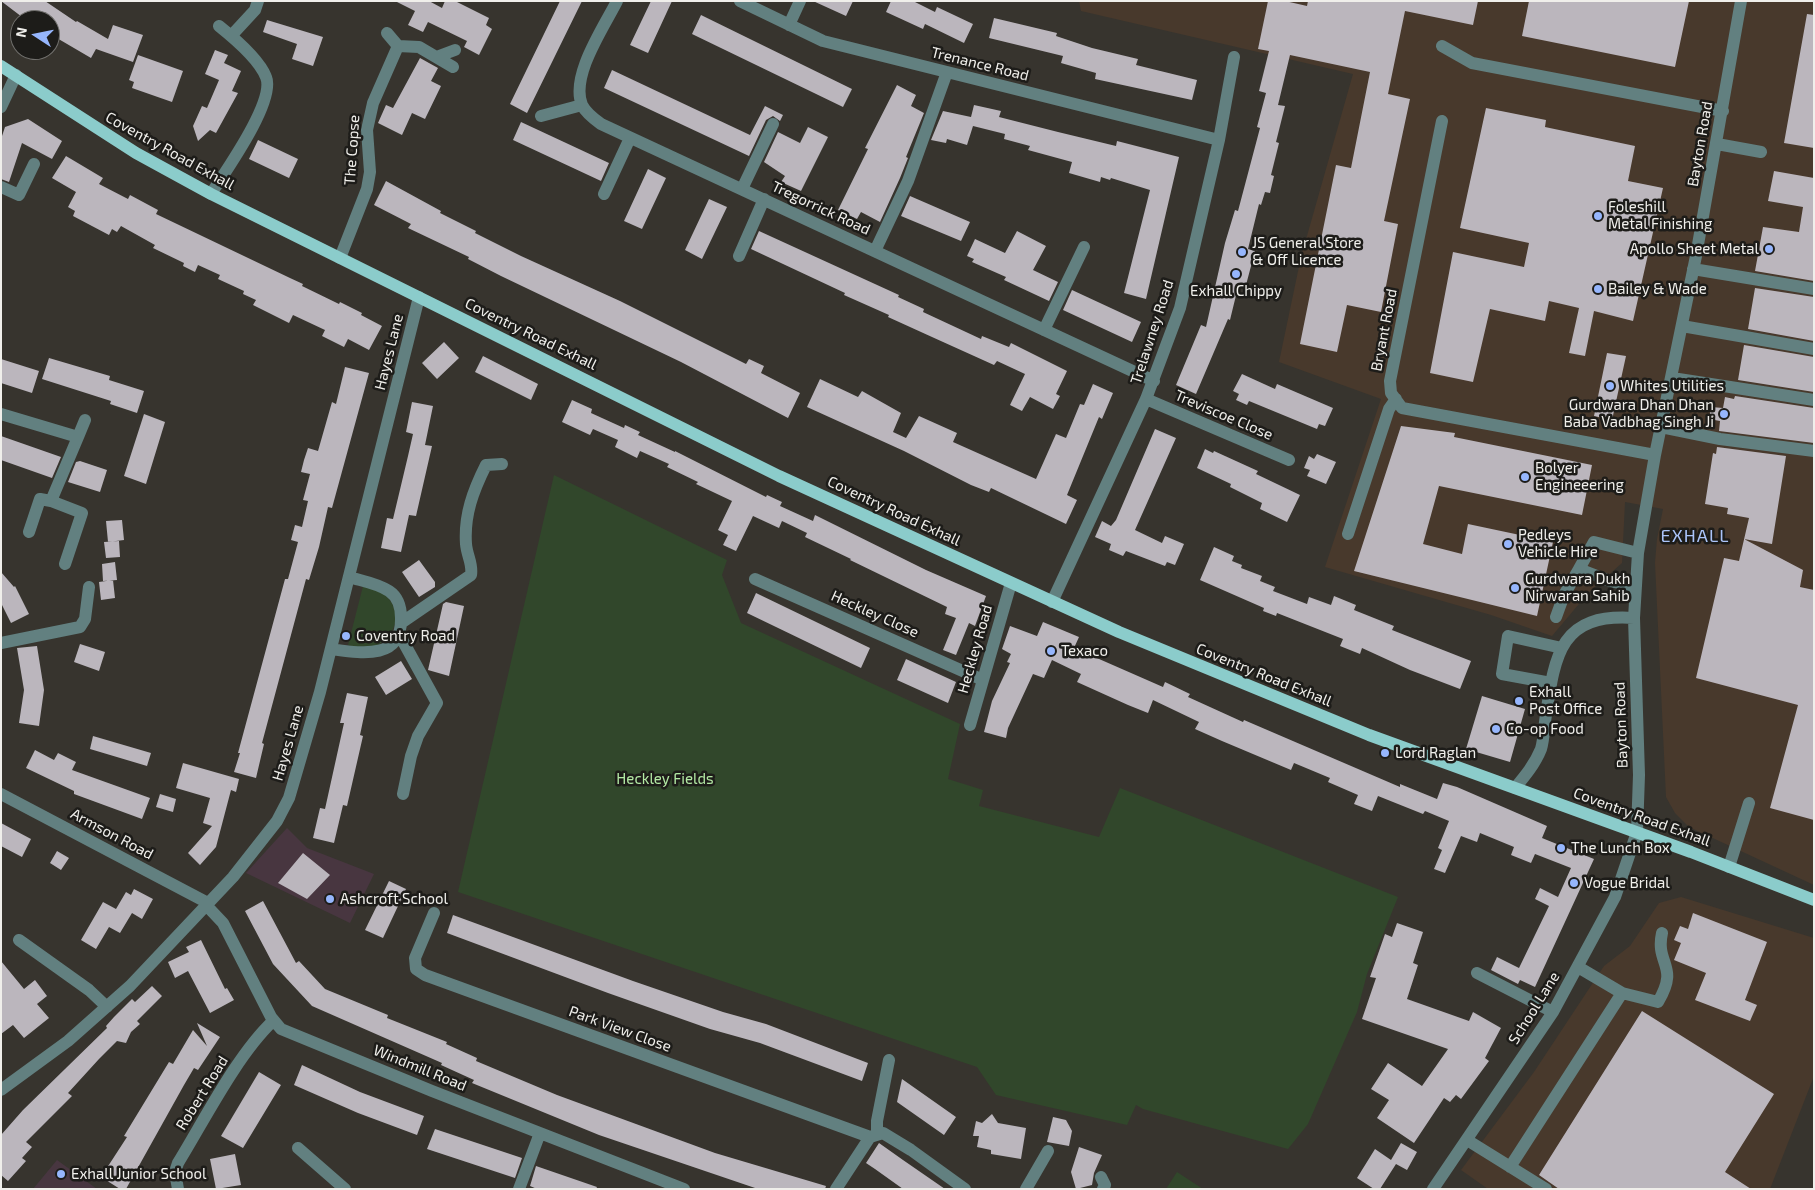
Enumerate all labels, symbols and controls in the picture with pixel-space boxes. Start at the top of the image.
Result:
north arrow [10,10,60,60]
text: N [11,26,30,39]
street label: Trenance Road [929,43,1031,85]
street label: Bayton Road [1684,100,1716,188]
street label: Coventry Road Exhall [102,108,238,194]
street label: The Copse [341,114,363,186]
street label: Tregorrick Road [769,177,873,239]
place label: Foleshill Metal Finishing [1608,198,1712,233]
marker: Foleshill Metal Finishing [1592,210,1604,222]
place label: JS General Store & Off Licence [1252,234,1362,269]
place label: Apollo Sheet Metal [1630,240,1759,258]
marker: Apollo Sheet Metal [1763,243,1775,255]
marker: JS General Store & Off Licence [1236,246,1248,258]
marker: Exhall Chippy [1230,268,1242,280]
street label: Trelawney Road [1127,277,1177,387]
place label: Bailey & Wade [1608,280,1707,298]
place label: Exhall Chippy [1190,282,1282,300]
marker: Bailey & Wade [1592,283,1604,295]
street label: Bryant Road [1367,287,1401,373]
street label: Coventry Road Exhall [462,294,600,374]
street label: Hayes Lane [371,312,407,392]
place label: Whites Utilities [1620,377,1724,395]
marker: Whites Utilities [1604,380,1616,392]
street label: Treviscoe Close [1172,386,1276,444]
place label: Gurdwara Dhan Dhan Baba Vadbhag Singh Ji [1563,396,1714,431]
marker: Gurdwara Dhan Dhan Baba Vadbhag Singh Ji [1718,408,1730,420]
place label: Bolyer Engineeering [1535,459,1624,494]
marker: Bolyer Engineeering [1519,471,1531,483]
street label: Coventry Road Exhall [825,472,963,550]
district label: EXHALL [1660,525,1730,547]
place label: Pedleys Vehicle Hire [1518,526,1598,561]
marker: Pedleys Vehicle Hire [1502,538,1514,550]
place label: Gurdwara Dukh Nirwaran Sahib [1525,570,1630,605]
marker: Gurdwara Dukh Nirwaran Sahib [1509,582,1521,594]
street label: Heckley Close [828,587,922,641]
street label: Heckley Road [954,603,996,695]
place label: Coventry Road [356,627,455,645]
marker: Coventry Road [340,630,352,642]
street label: Coventry Road Exhall [1194,640,1334,710]
place label: Texaco [1061,642,1108,660]
marker: Texaco [1045,645,1057,657]
street label: Bayton Road [1610,682,1632,768]
place label: Exhall Post Office [1529,683,1602,718]
marker: Exhall Post Office [1513,695,1525,707]
street label: Hayes Lane [269,703,307,783]
place label: Co-op Food [1506,720,1584,738]
marker: Co-op Food [1490,723,1502,735]
place label: Lord Raglan [1395,744,1476,762]
marker: Lord Raglan [1379,747,1391,759]
park label: Heckley Fields [616,770,714,788]
street label: Coventry Road Exhall [1571,784,1713,850]
street label: Armson Road [67,805,157,863]
place label: The Lunch Box [1571,839,1670,857]
marker: The Lunch Box [1555,842,1567,854]
place label: Vogue Bridal [1584,874,1670,892]
marker: Vogue Bridal [1568,877,1580,889]
place label: Ashcroft School [340,890,448,908]
marker: Ashcroft School [324,893,336,905]
street label: School Lane [1505,968,1563,1048]
street label: Park View Close [566,1002,674,1056]
street label: Windmill Road [371,1041,469,1095]
street label: Robert Road [172,1053,232,1133]
place label: Exhall Junior School [71,1165,206,1183]
marker: Exhall Junior School [55,1168,67,1180]

